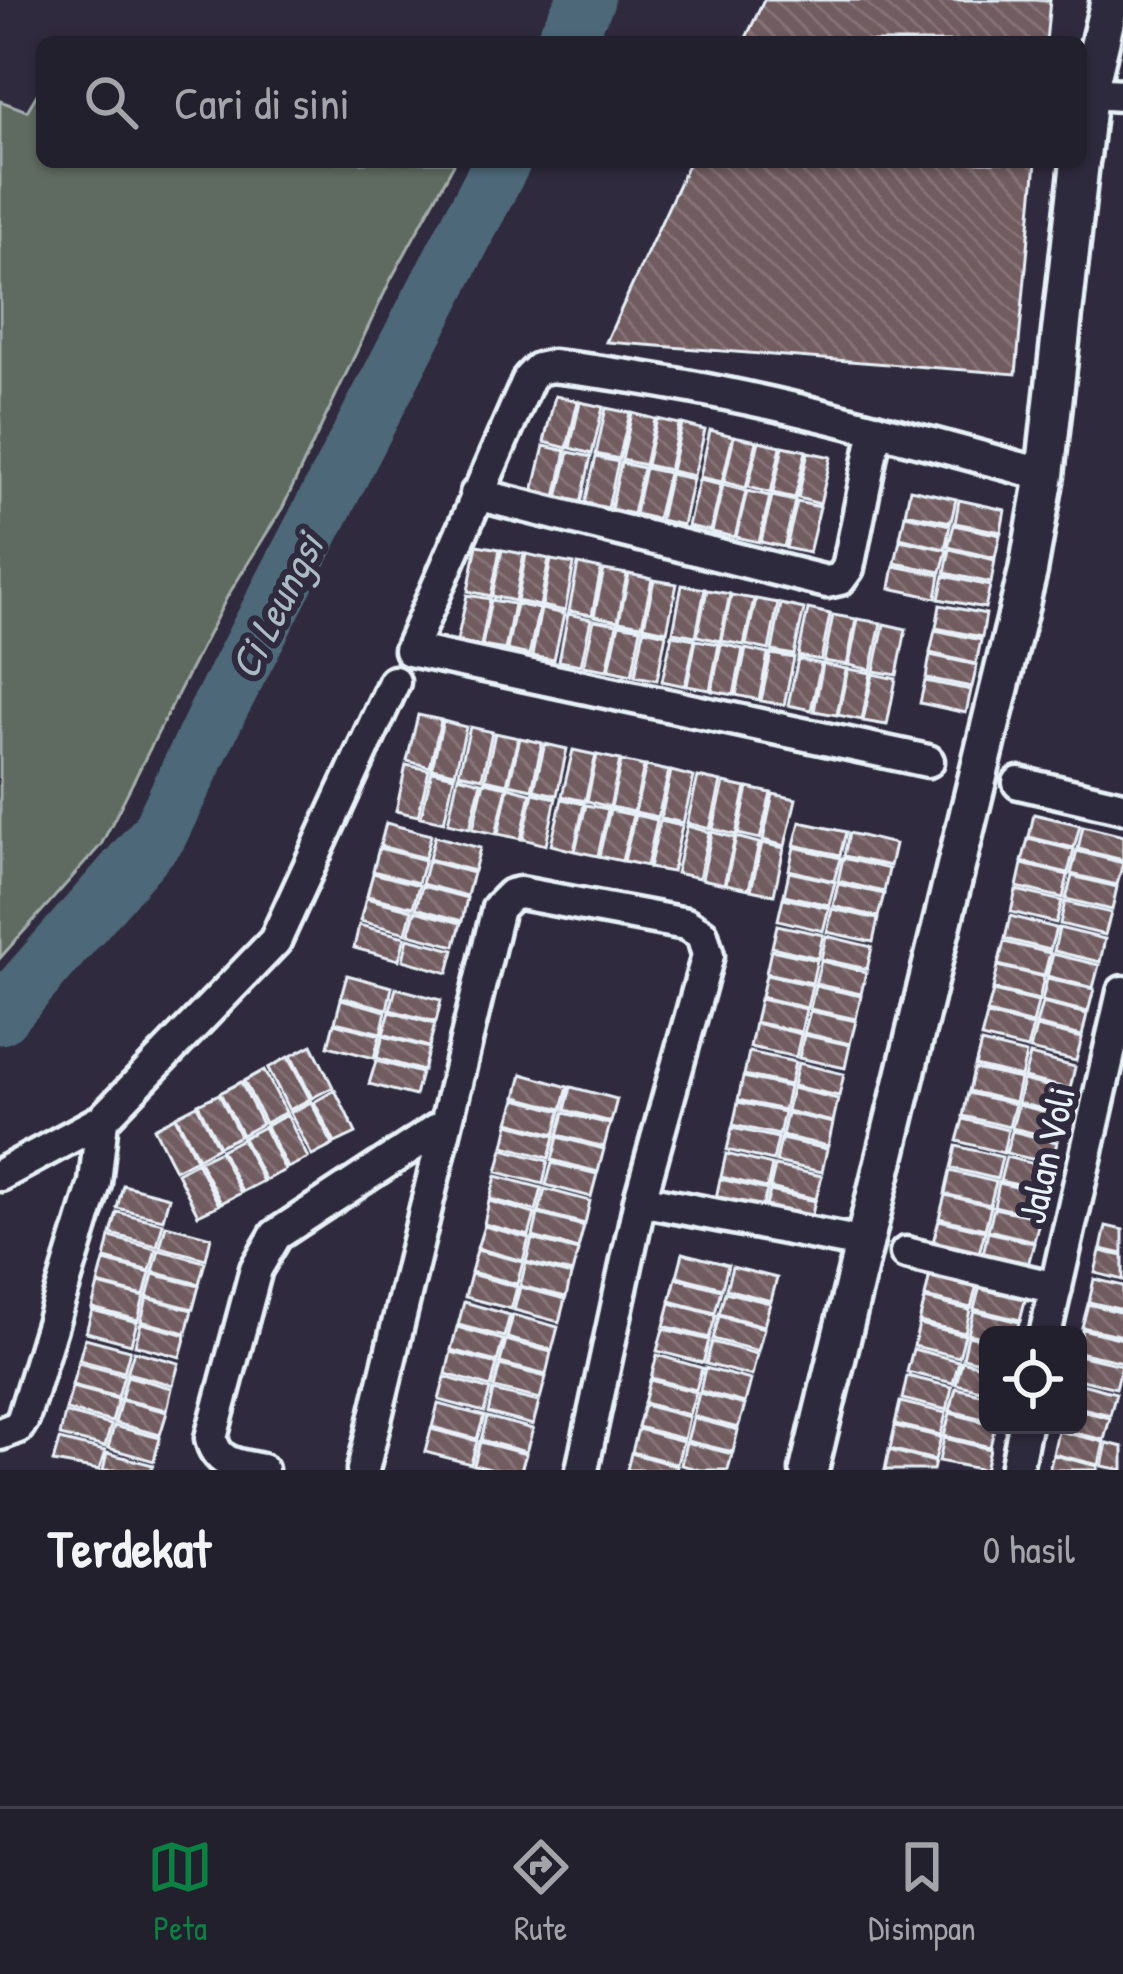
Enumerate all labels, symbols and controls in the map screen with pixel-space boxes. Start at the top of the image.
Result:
search box [36,36,1087,168]
icon: search [78,69,144,135]
text: Cari di sini [174,72,350,133]
water label: Ci Leungsi [215,521,339,688]
street label: Jalan Voli [1004,1081,1087,1228]
map controls [979,1326,1087,1434]
button: locate [979,1326,1087,1434]
text: Terdekat [48,1514,211,1583]
text: 0 hasil [983,1522,1075,1575]
tab: Peta [147,1834,213,1950]
tab: Rute [508,1834,574,1950]
tab: Disimpan [868,1834,976,1950]

